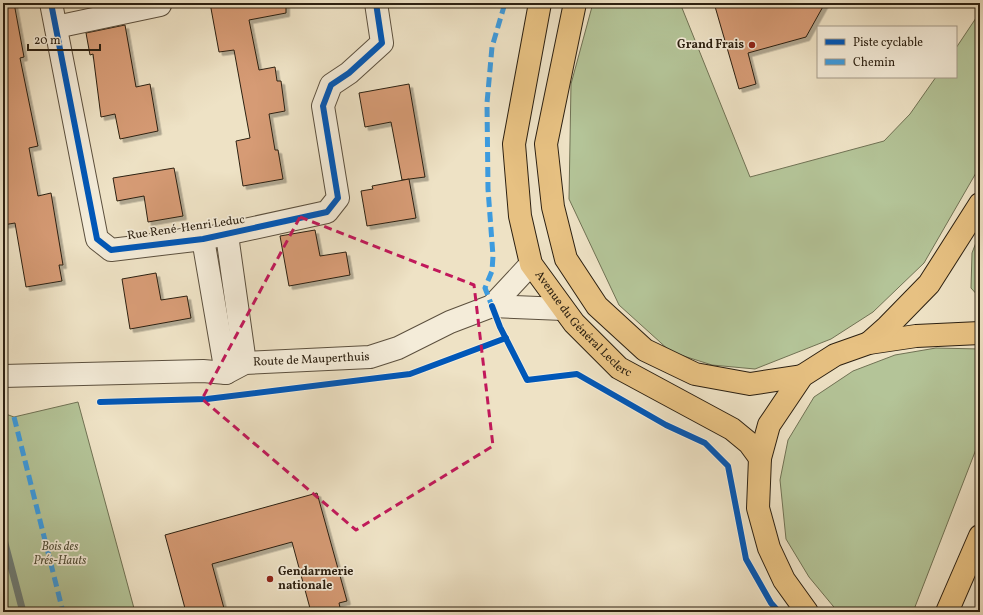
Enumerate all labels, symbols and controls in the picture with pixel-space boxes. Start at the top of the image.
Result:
scale bar [28,26,100,52]
legend [817,26,957,78]
text: 20 m [34,33,61,49]
text: Piste cyclable [853,35,923,51]
place label: Grand Frais [677,37,744,53]
marker: Grand Frais [747,40,757,50]
text: Chemin [853,55,895,71]
street label: Rue René-Henri Leduc [126,212,246,244]
street label: Avenue du Général Leclerc [531,268,634,381]
street label: Route de Mauperthuis [253,349,370,371]
park label: Bois des Prés-Hauts [33,539,87,569]
place label: Gendarmerie nationale [278,564,353,594]
marker: Gendarmerie nationale [265,574,275,584]

